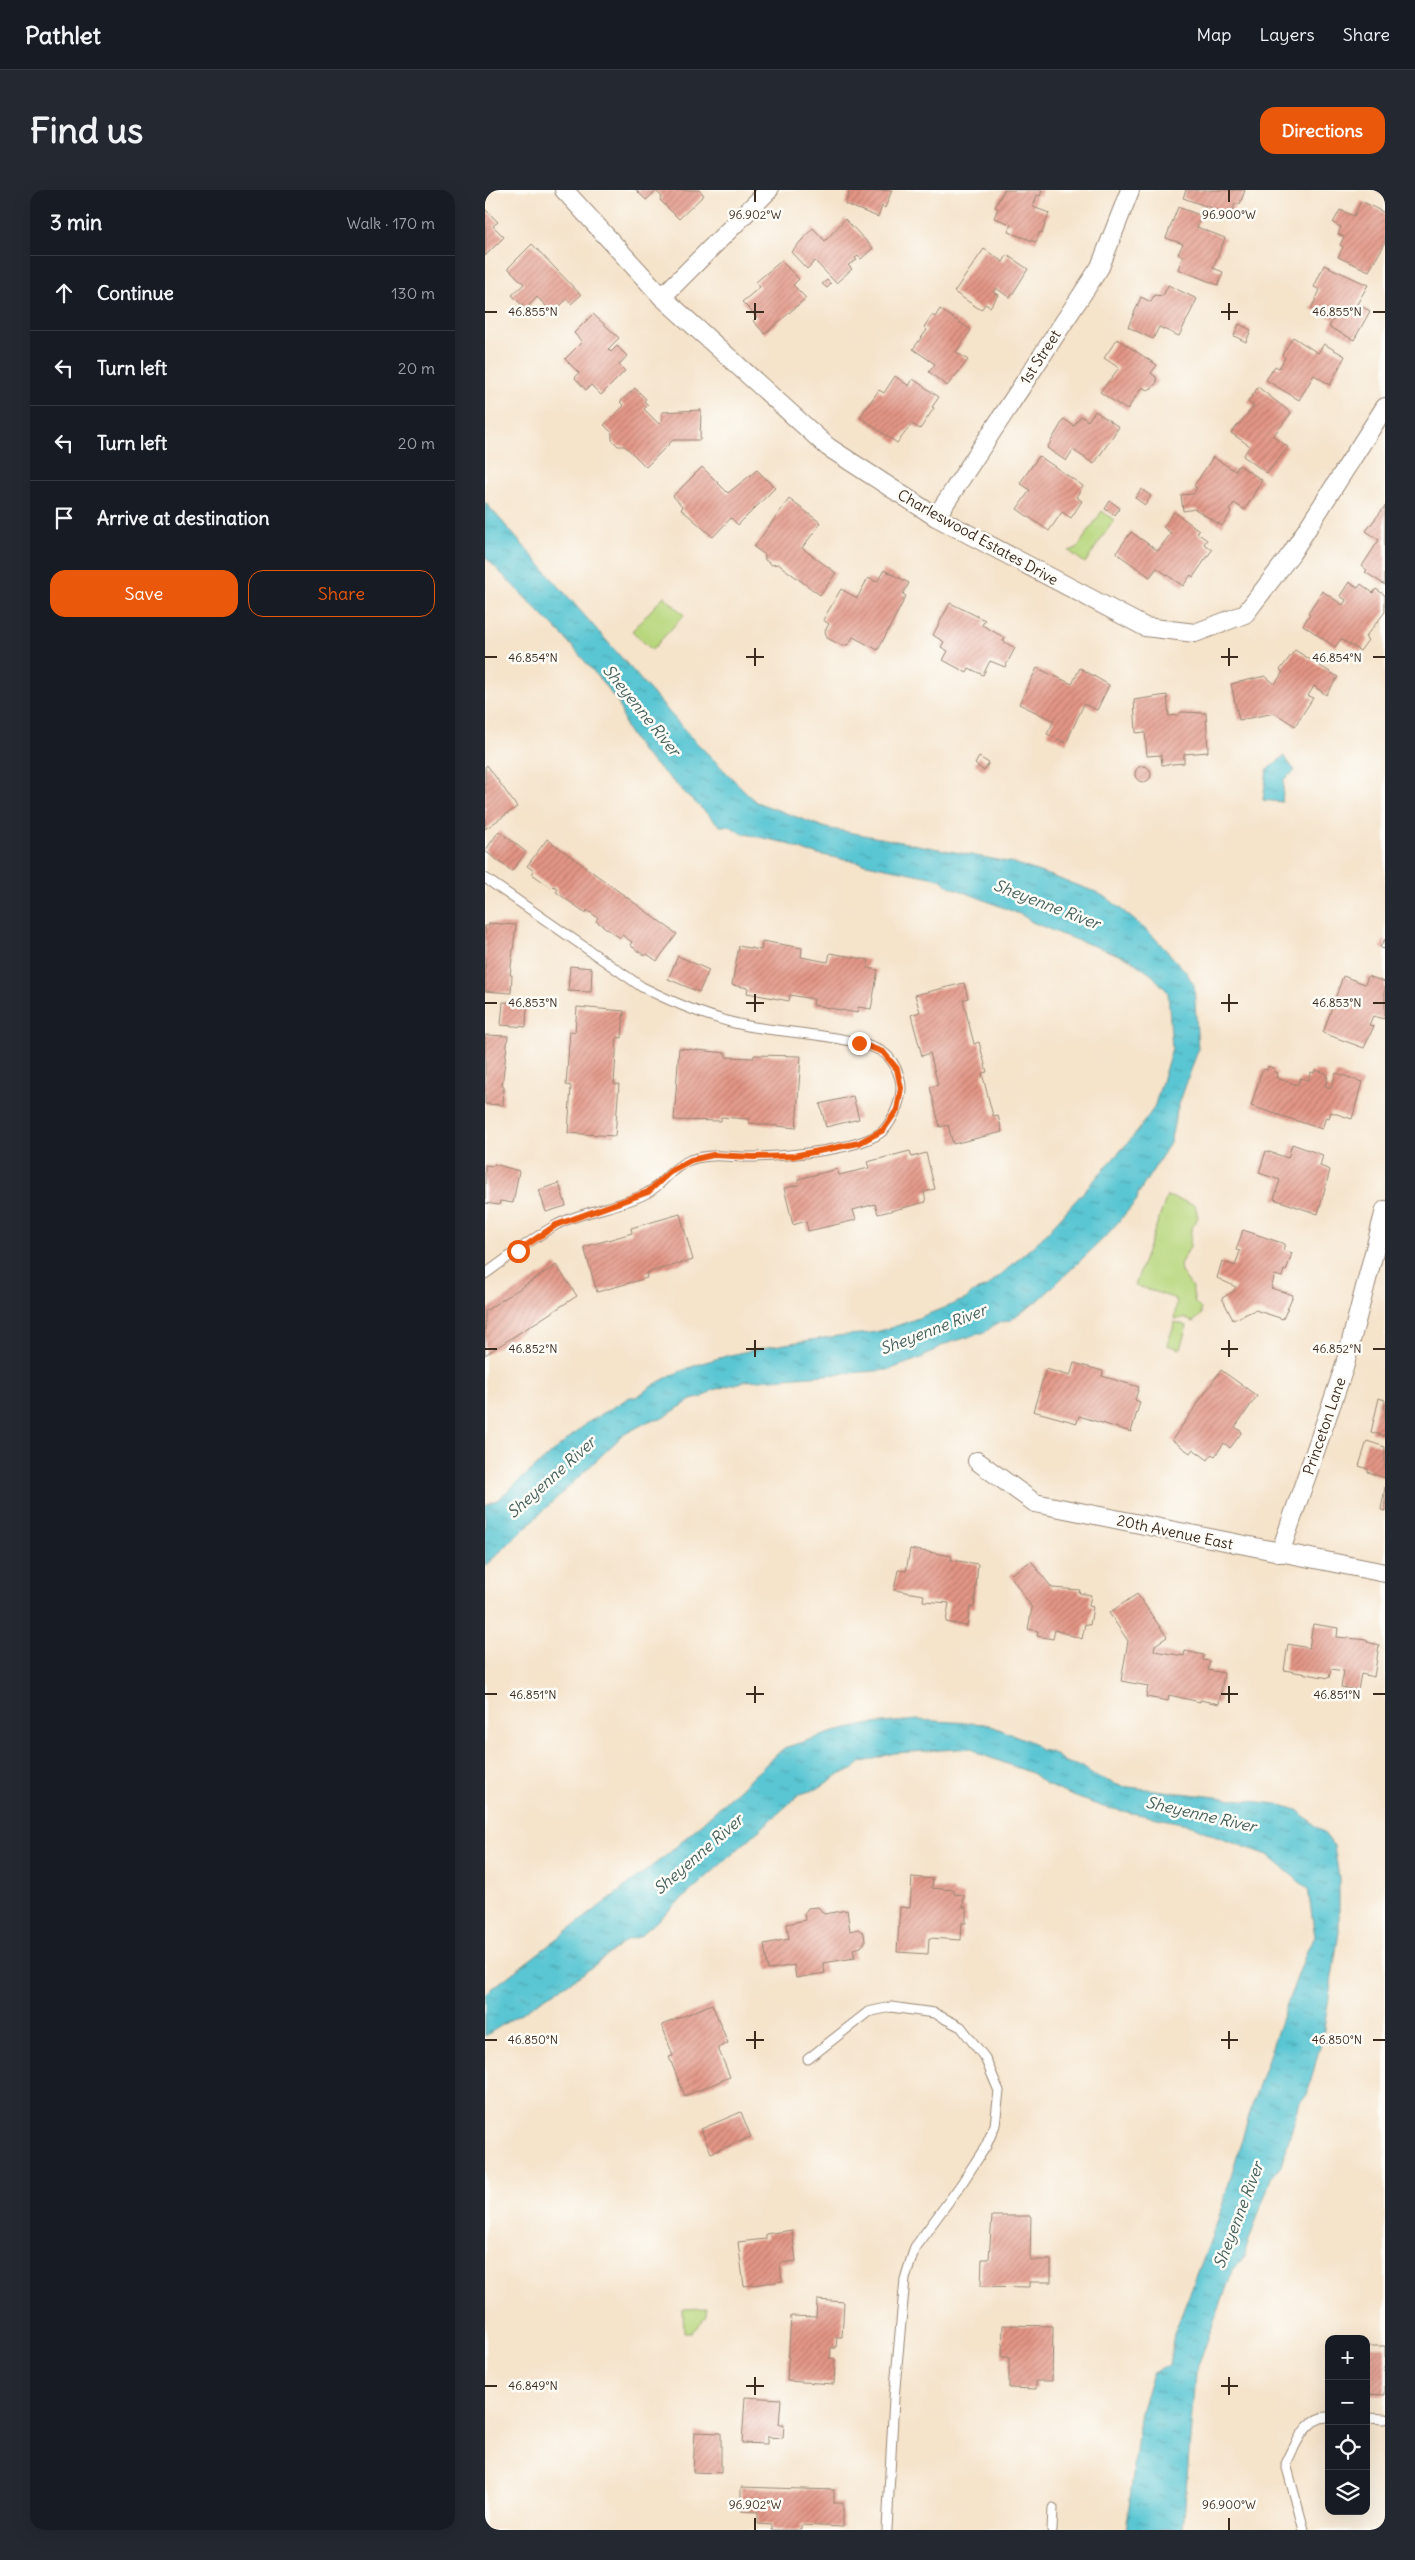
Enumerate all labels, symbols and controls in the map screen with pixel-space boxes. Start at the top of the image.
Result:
text: Pathlet [25,20,101,50]
text: Map [1196,23,1231,46]
text: Layers [1259,23,1315,46]
text: Share [1343,23,1390,46]
button: Directions [1260,107,1385,154]
text: Find us [30,108,143,152]
text: 96.902°W [729,207,781,222]
text: 96.900°W [1202,207,1256,222]
text: 3 min [50,209,102,236]
text: Walk · 170 m [346,213,435,233]
icon: ahead [50,279,78,307]
text: Continue [97,281,174,305]
text: 130 m [391,283,435,303]
text: 46.855°N [508,304,558,319]
text: 46.855°N [1312,304,1362,319]
street label: 1st Street [1015,326,1065,388]
icon: left [50,354,78,382]
text: Turn left [97,356,167,380]
text: 20 m [398,358,435,378]
icon: left [50,429,78,457]
text: Turn left [97,431,167,455]
text: 20 m [398,433,435,453]
street label: Charleswood Estates Drive [894,485,1062,589]
icon: arrive [50,504,78,532]
text: Arrive at destination [97,506,270,530]
button: Save [50,570,238,617]
button: Share [248,570,435,617]
text: 46.854°N [508,650,558,665]
text: 46.854°N [1312,650,1362,665]
water label: Sheyenne River [599,660,687,762]
water label: Sheyenne River [991,875,1105,934]
text: 46.853°N [508,995,558,1010]
text: 46.853°N [1312,995,1362,1010]
route end [848,1032,871,1055]
route start [507,1240,530,1263]
water label: Sheyenne River [877,1299,991,1358]
text: 46.852°N [508,1341,558,1356]
text: 46.852°N [1312,1341,1362,1356]
street label: Princeton Lane [1298,1375,1350,1477]
water label: Sheyenne River [503,1430,601,1522]
street label: 20th Avenue East [1115,1510,1235,1554]
text: 46.851°N [509,1687,557,1702]
text: 46.851°N [1313,1687,1361,1702]
water label: Sheyenne River [1144,1792,1260,1837]
water label: Sheyenne River [649,1808,749,1898]
text: 46.850°N [508,2032,558,2047]
text: 46.850°N [1312,2032,1362,2047]
water label: Sheyenne River [1209,2157,1268,2271]
map controls [1325,2335,1370,2515]
button: + [1325,2335,1370,2380]
text: 46.849°N [508,2378,558,2393]
button: − [1325,2380,1370,2425]
button: locate [1325,2425,1370,2470]
button: layers [1325,2470,1370,2515]
text: 96.902°W [729,2497,781,2512]
text: 96.900°W [1202,2497,1256,2512]

